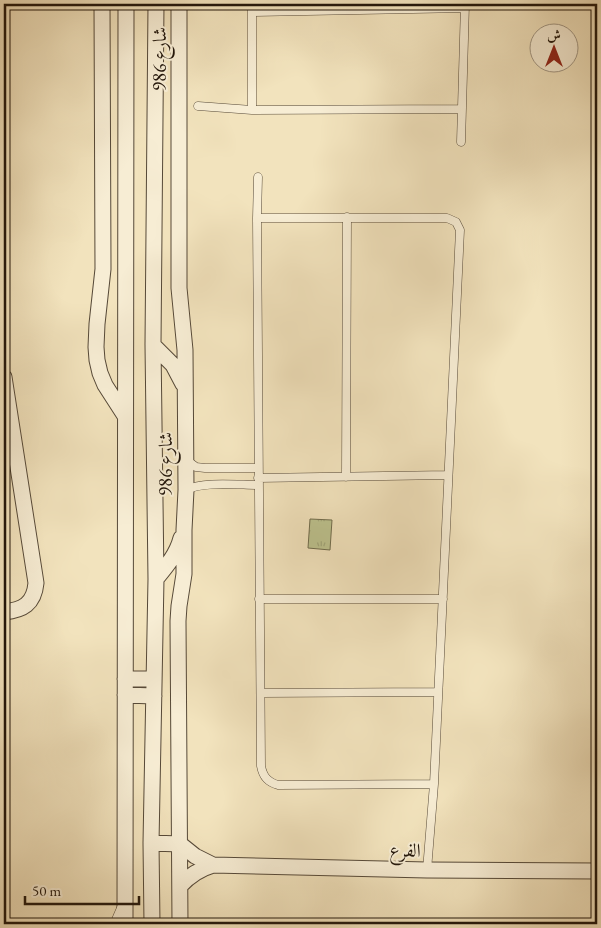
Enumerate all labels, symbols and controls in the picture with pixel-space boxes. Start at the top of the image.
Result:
north arrow [528,22,578,72]
text: ش [547,26,561,44]
street label: شارع 986 [147,27,175,91]
street label: شارع 986 [153,432,181,496]
street label: الفرع [389,837,421,866]
scale bar [25,873,139,905]
text: 50 m [32,881,61,900]

